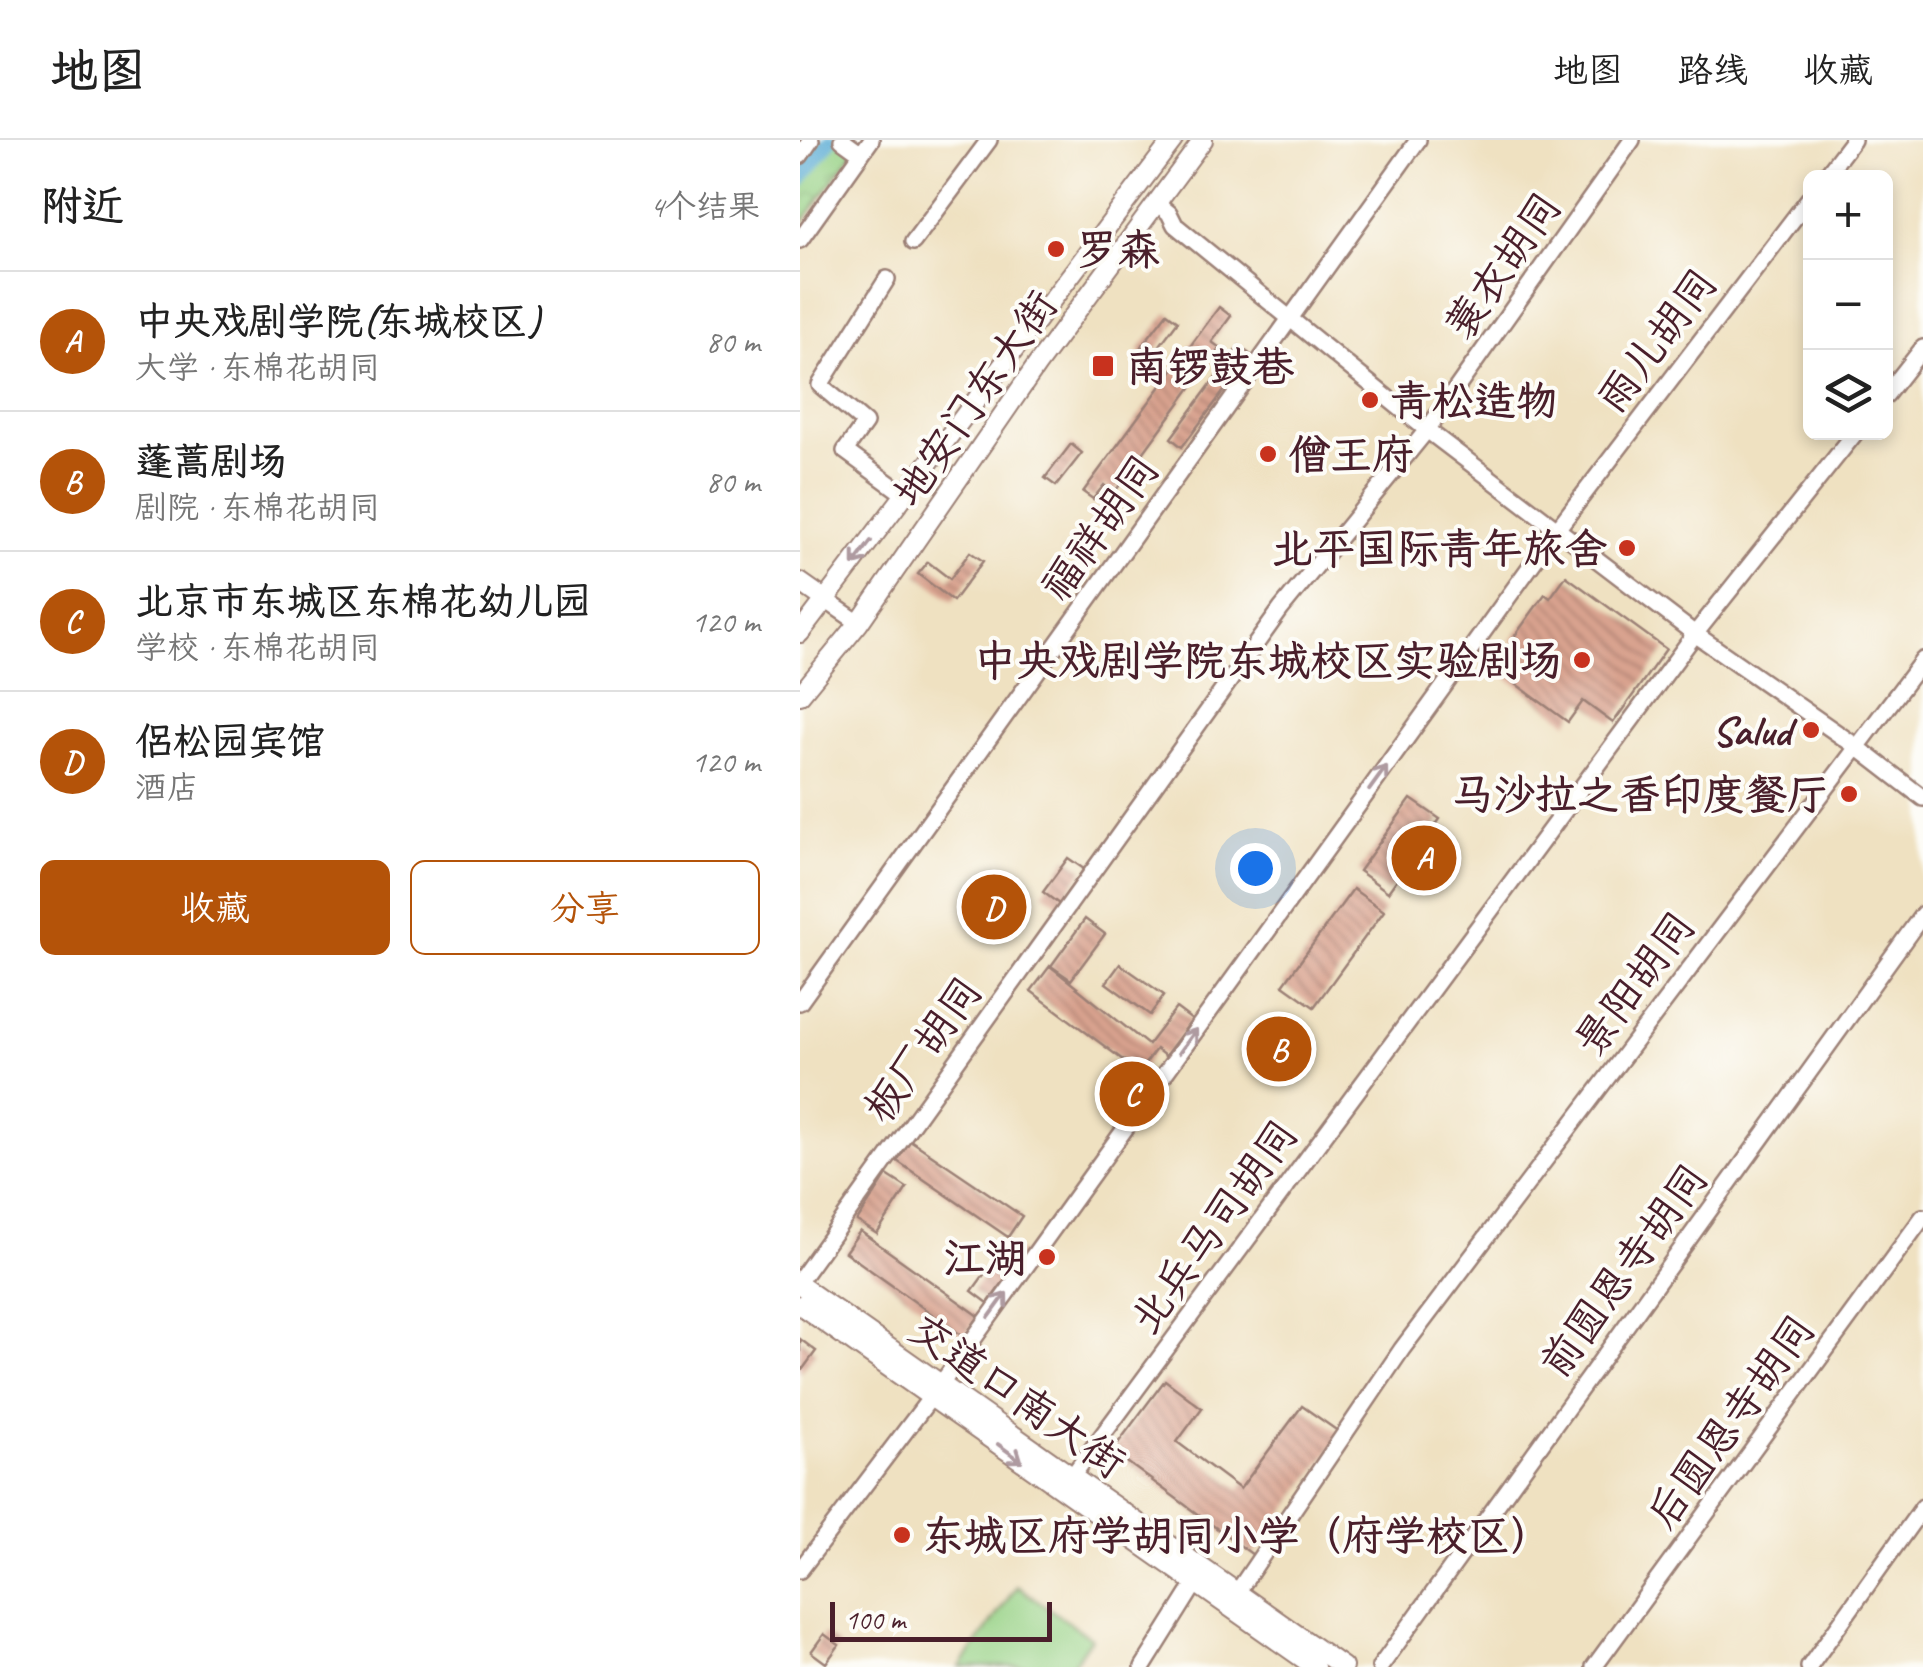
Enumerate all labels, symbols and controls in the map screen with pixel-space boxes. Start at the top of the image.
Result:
text: 地图 [50,41,146,101]
text: 地图 [1553,48,1623,93]
text: 路线 [1678,48,1748,93]
text: 收藏 [1803,48,1873,93]
map controls [1803,170,1893,440]
button: + [1803,170,1893,260]
text: 附近 [40,180,124,233]
street label: 蓑衣胡同 [1433,182,1573,350]
text: 4个结果 [650,186,760,227]
place label: 罗森 [1076,224,1160,277]
marker: 罗森 [1045,238,1067,260]
street label: 雨儿胡同 [1585,258,1729,424]
button: − [1803,260,1893,350]
street label: 地安门东大街 [881,280,1069,517]
text: 中央戏剧学院(东城校区) [135,298,540,345]
text: A [64,321,81,362]
text: 80 m [706,321,760,362]
place label: 南锣鼓巷 [1126,341,1295,394]
text: 大学 · 东棉花胡同 [135,347,380,388]
button: layers [1803,350,1893,440]
marker: 南锣鼓巷 [1090,353,1116,379]
place label: 青松造物 [1390,375,1558,428]
marker: 青松造物 [1359,389,1381,411]
place label: 僧王府 [1288,429,1414,482]
text: 蓬蒿剧场 [135,438,287,485]
marker: 僧王府 [1257,443,1279,465]
street label: 福祥胡同 [1029,444,1171,611]
text: B [64,461,81,502]
text: 80 m [706,461,760,502]
text: 剧院 · 东棉花胡同 [135,487,380,528]
place label: 北平国际青年旅舍 [1271,523,1607,576]
marker: 北平国际青年旅舍 [1616,537,1638,559]
one-way arrow [851,539,872,566]
text: 北京市东城区东棉花幼儿园 [135,578,591,625]
text: C [65,601,80,642]
text: 120 m [691,601,760,642]
text: 学校 · 东棉花胡同 [135,627,380,668]
place label: 中央戏剧学院东城校区实验剧场 [974,635,1562,688]
marker: 中央戏剧学院东城校区实验剧场 [1571,649,1593,671]
place label: Salud [1712,705,1798,758]
text: 侣松园宾馆 [135,718,325,765]
marker: Salud [1800,719,1822,741]
text: D [63,741,82,782]
text: 120 m [691,741,760,782]
one-way arrow [1367,765,1388,792]
text: 酒店 [135,767,199,808]
place label: 马沙拉之香印度餐厅 [1451,769,1829,822]
marker: 马沙拉之香印度餐厅 [1838,783,1860,805]
pin: A [1392,820,1456,896]
your location [1230,843,1281,894]
button: 收藏 [40,860,390,955]
button: 分享 [410,860,760,955]
pin: D [962,870,1026,944]
street label: 景阳胡同 [1563,901,1707,1067]
street label: 板厂胡同 [852,966,994,1133]
pin: B [1246,1012,1312,1086]
one-way arrow [1177,1028,1198,1056]
pin: C [1100,1056,1164,1132]
street label: 北兵马司胡同 [1119,1109,1310,1344]
street label: 前圆恩寺胡同 [1529,1153,1720,1388]
place label: 江湖 [943,1232,1027,1285]
marker: 江湖 [1036,1246,1058,1268]
one-way arrow [987,1292,1008,1319]
street label: 交道口南大街 [899,1302,1136,1490]
street label: 后圆恩寺胡同 [1636,1304,1827,1539]
one-way arrow [996,1442,1023,1463]
place label: 东城区府学胡同小学（府学校区） [922,1510,1552,1563]
marker: 东城区府学胡同小学（府学校区） [891,1524,913,1546]
scale bar [830,1597,1052,1642]
text: 100 m [845,1602,905,1637]

